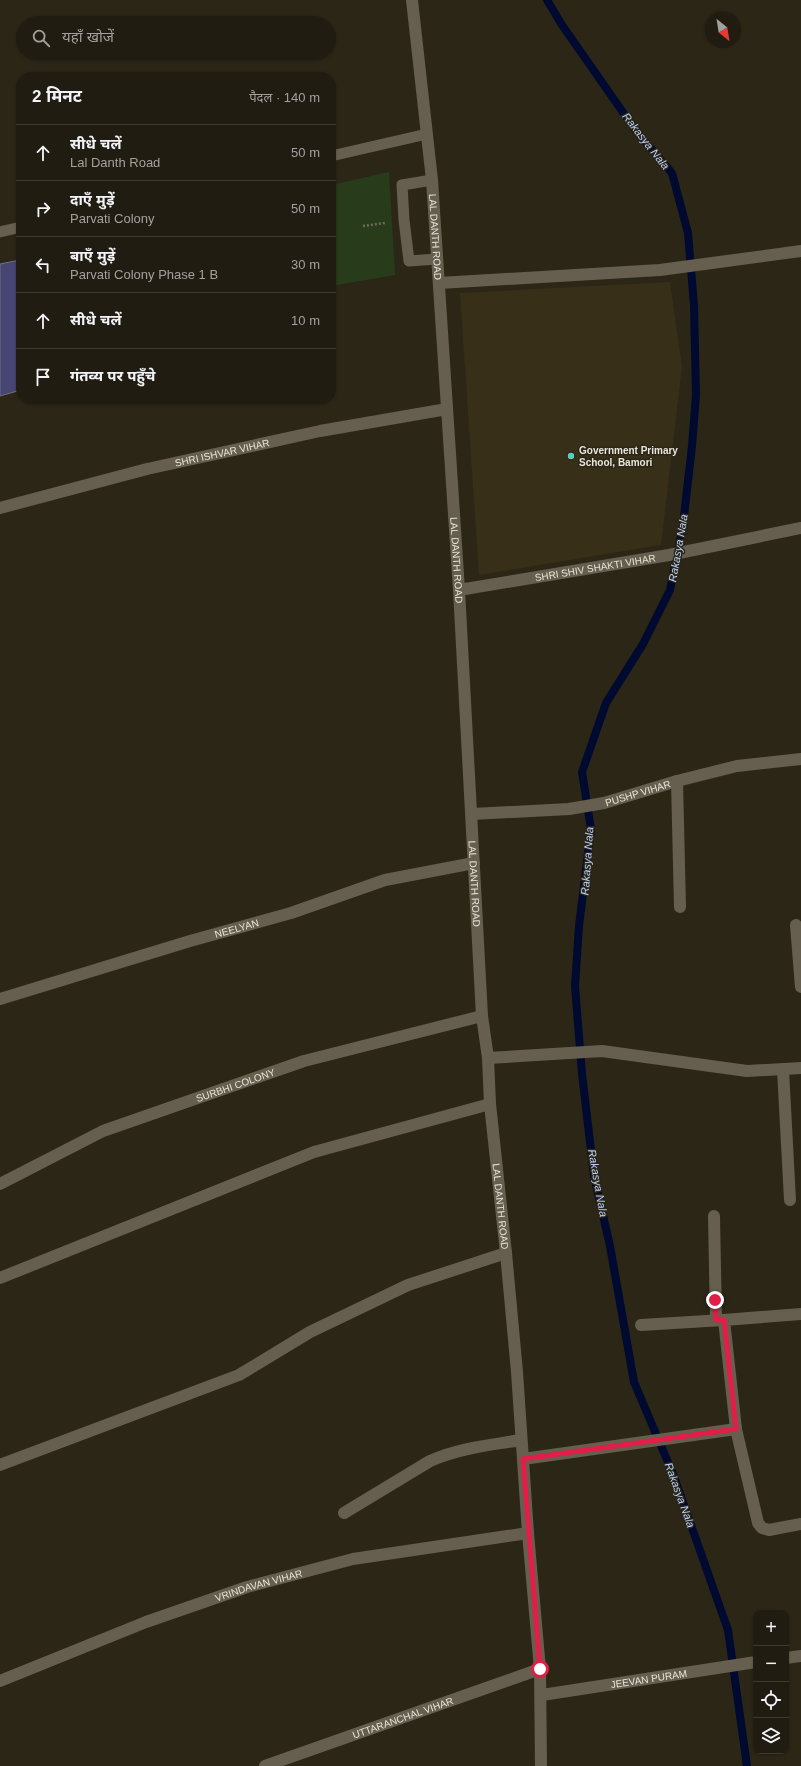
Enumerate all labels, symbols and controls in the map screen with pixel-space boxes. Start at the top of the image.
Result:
north arrow [705,12,741,48]
search box [16,16,336,60]
icon: search [30,27,52,49]
text: यहाँ खोजें [62,28,114,45]
text: 2 मिनट [32,87,82,106]
text: पैदल · 140 m [249,90,320,105]
water label: Rakasya Nala [620,110,672,172]
text: सीधे चलें [70,135,121,152]
icon: ahead [32,142,54,164]
text: 50 m [291,145,320,160]
text: Lal Danth Road [70,155,160,170]
text: दाएँ मुड़ें [70,191,114,208]
street label: LAL DANTH ROAD [427,193,444,280]
icon: right [32,198,54,220]
text: 50 m [291,201,320,216]
text: Parvati Colony [70,211,155,226]
text: बाएँ मुड़ें [70,247,115,264]
icon: left [32,254,54,276]
text: 30 m [291,257,320,272]
text: Parvati Colony Phase 1 B [70,267,218,282]
icon: ahead [32,310,54,332]
text: सीधे चलें [70,311,121,328]
text: 10 m [291,313,320,328]
icon: arrive [32,366,54,388]
text: गंतव्य पर पहुँचे [70,367,155,384]
street label: SHRI ISHVAR VIHAR [174,437,270,468]
place label: Government Primary School, Bamori [579,445,678,468]
marker: Government Primary School, Bamori [566,451,576,461]
water label: Rakasya Nala [666,513,690,583]
street label: LAL DANTH ROAD [449,517,465,603]
street label: SHRI SHIV SHAKTI VIHAR [534,552,656,583]
street label: PUSHP VIHAR [604,778,672,808]
water label: Rakasya Nala [579,826,595,896]
street label: LAL DANTH ROAD [467,840,483,927]
street label: NEELYAN [213,917,260,939]
street label: SURBHI COLONY [194,1066,277,1104]
water label: Rakasya Nala [586,1148,610,1218]
street label: LAL DANTH ROAD [491,1163,511,1250]
route end [706,1291,724,1309]
water label: Rakasya Nala [663,1461,697,1529]
street label: VRINDAVAN VIHAR [214,1567,303,1603]
map controls [753,1610,789,1754]
button: + [753,1610,789,1646]
button: − [753,1646,789,1682]
route start [531,1660,549,1678]
street label: JEEVAN PURAM [610,1667,688,1690]
button: locate [753,1682,789,1718]
street label: UTTARANCHAL VIHAR [351,1695,455,1740]
button: layers [753,1718,789,1754]

